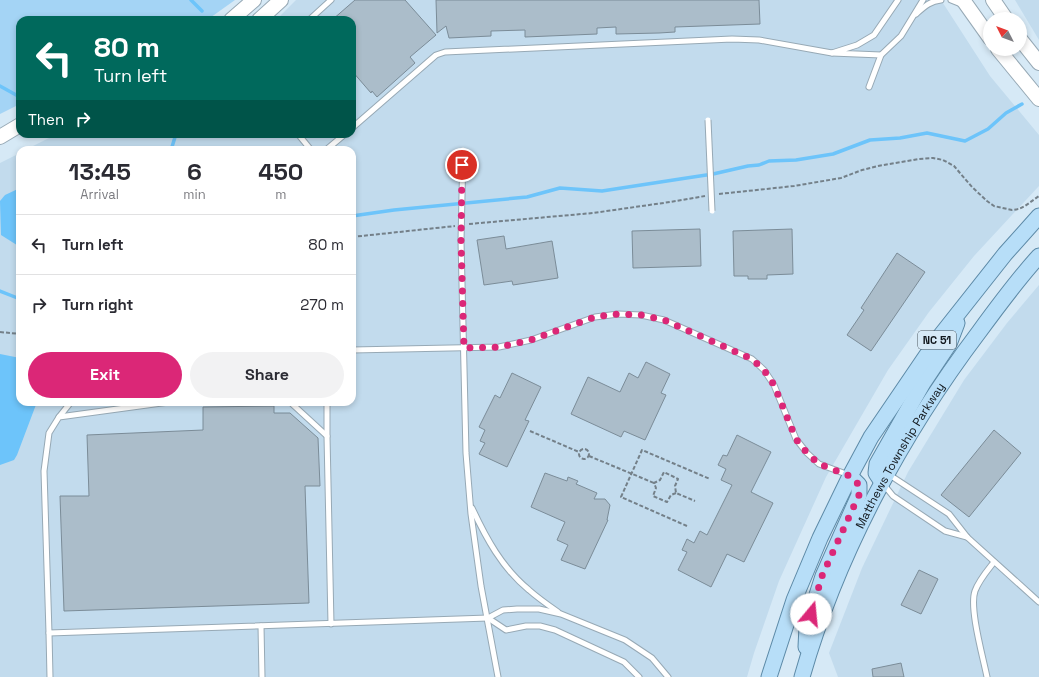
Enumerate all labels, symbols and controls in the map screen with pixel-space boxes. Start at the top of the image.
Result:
north arrow [983,12,1027,56]
map controls [983,12,1027,56]
text: 80 m [94,29,160,65]
icon: left [28,32,80,84]
text: Turn left [94,64,167,87]
icon: right [72,108,94,130]
text: Then [28,110,64,129]
pin [445,148,479,182]
icon: arrive [451,154,473,176]
text: 13:45 [69,156,131,187]
text: 6 [187,156,202,187]
text: 450 [258,156,303,187]
text: Arrival [80,186,119,203]
text: min [183,186,206,203]
text: m [275,186,286,203]
icon: left [28,234,50,256]
text: Turn left [62,235,124,254]
text: 80 m [308,235,344,254]
icon: right [28,294,50,316]
text: Turn right [62,295,133,314]
text: 270 m [300,295,344,314]
road number: NC 51 [918,331,956,349]
button: Exit [28,352,182,398]
button: Share [190,352,344,398]
street label: Matthews Township Parkway [852,380,949,531]
position arrow [790,593,832,635]

